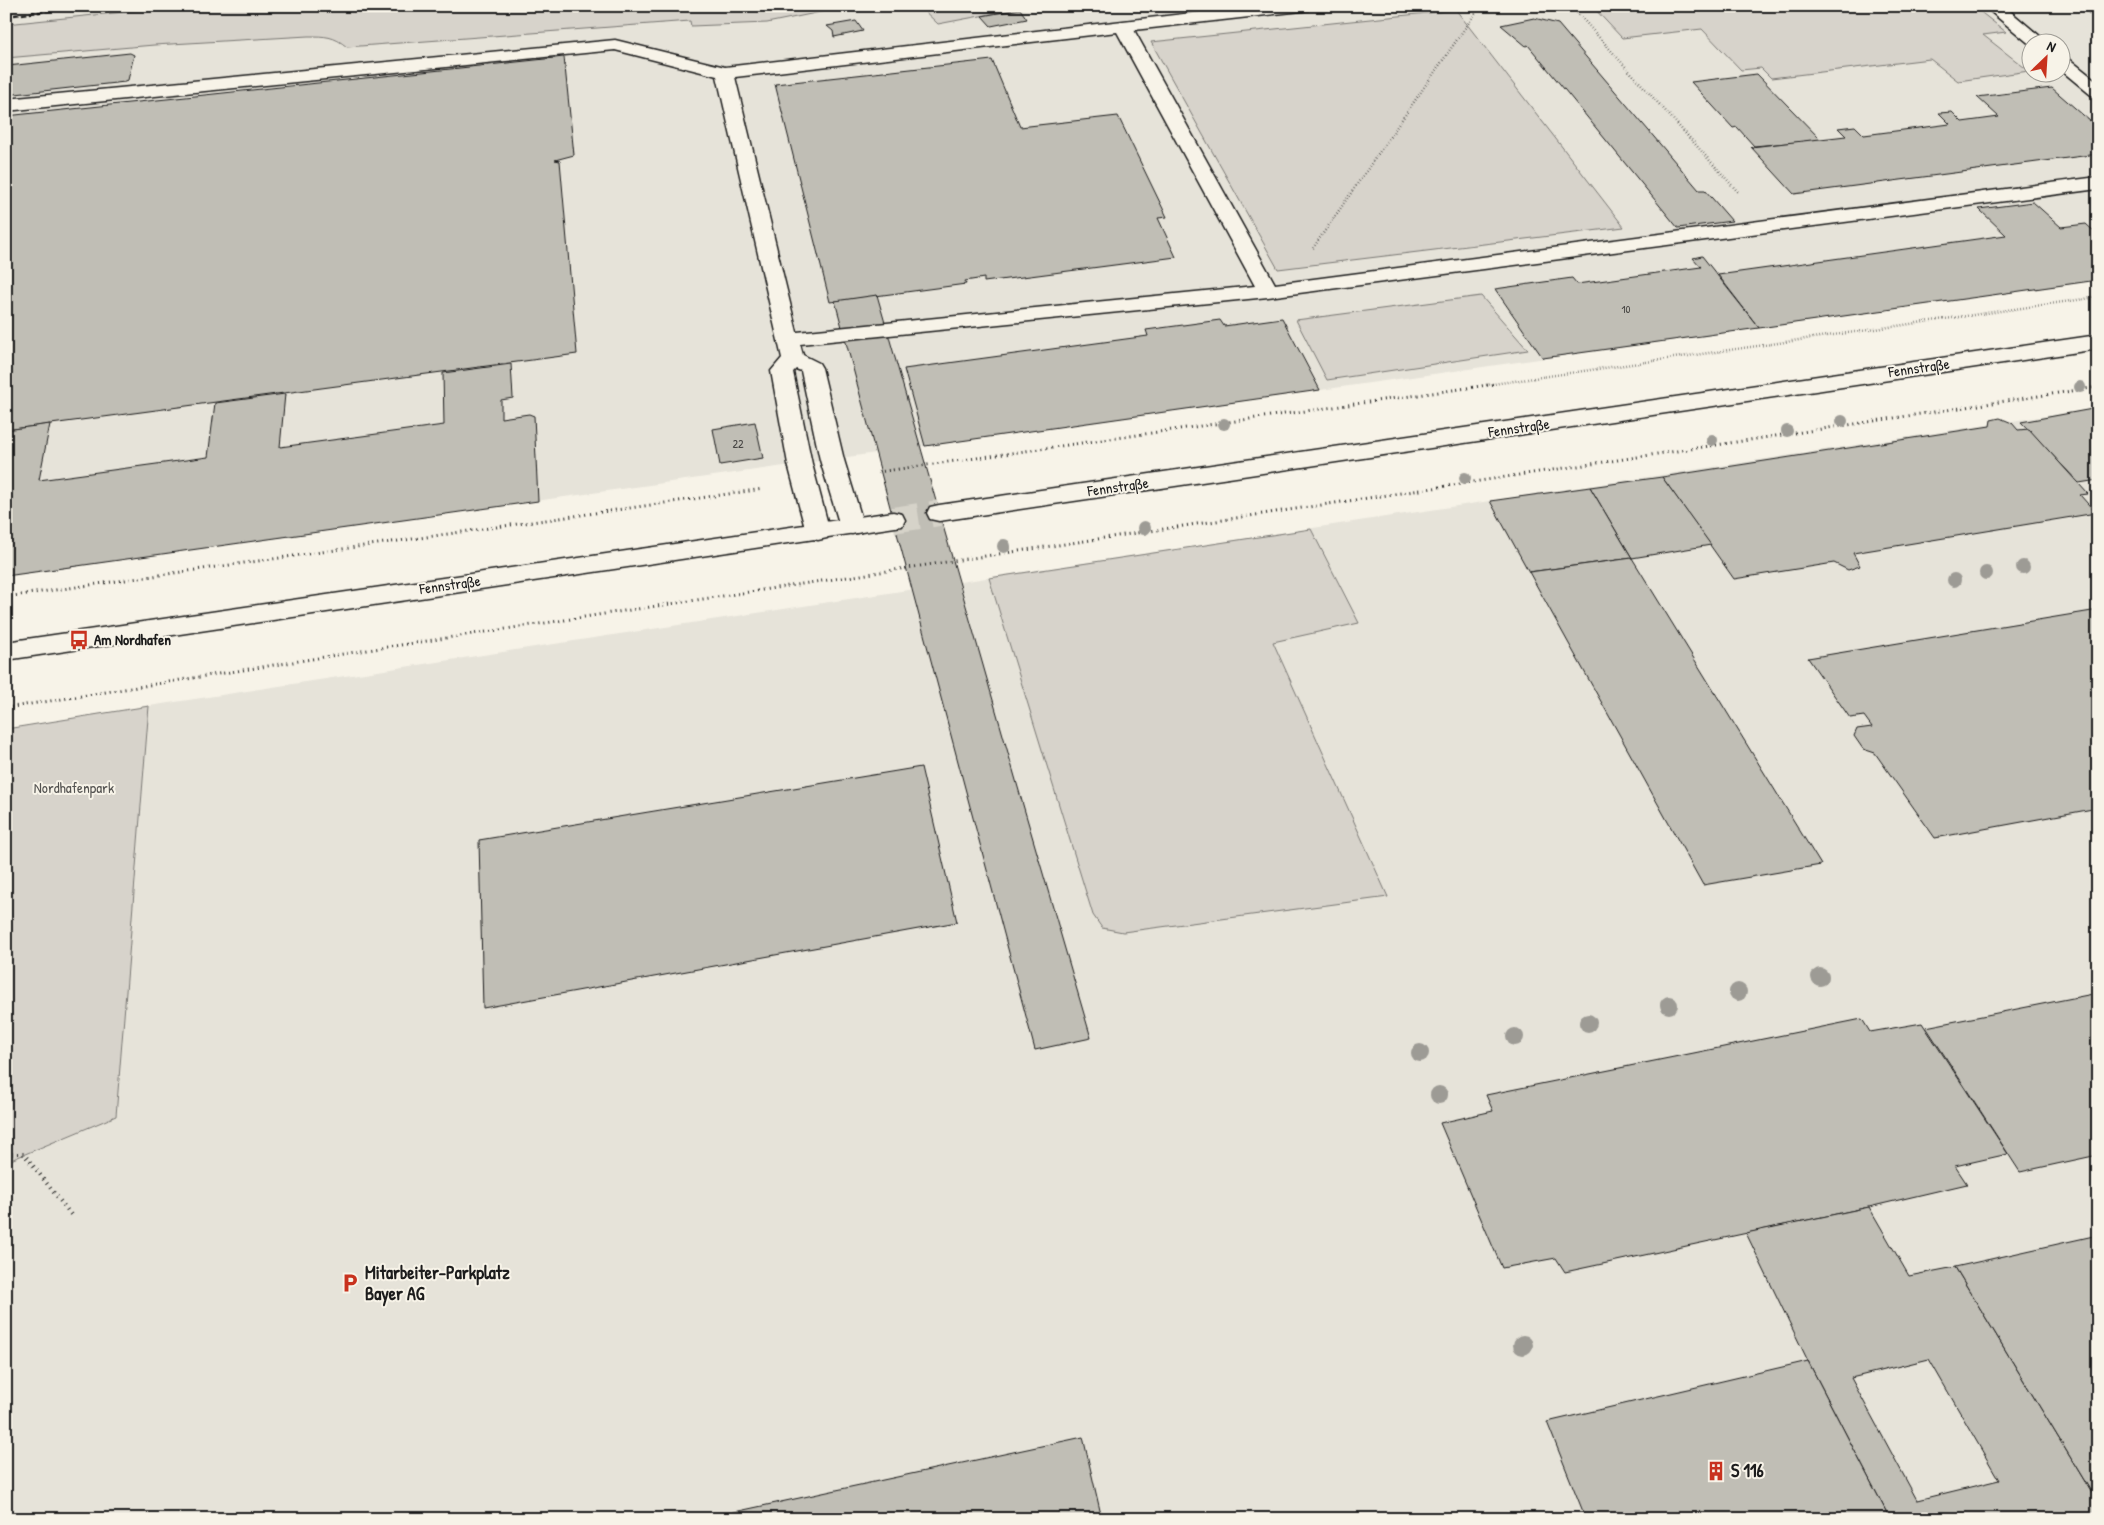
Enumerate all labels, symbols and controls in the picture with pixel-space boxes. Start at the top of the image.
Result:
north arrow [2022,32,2072,82]
text: N [2044,36,2060,56]
house number: 10 [1622,302,1631,316]
street label: Fennstraße [1886,353,1951,382]
street label: Fennstraße [1486,413,1551,442]
house number: 22 [732,435,744,452]
street label: Fennstraße [1085,472,1150,501]
street label: Fennstraße [417,570,482,599]
bus stop icon: Am Nordhafen [68,629,90,651]
place label: Am Nordhafen [94,629,171,650]
park label: Nordhafenpark [34,777,114,798]
place label: Mitarbeiter-Parkplatz Bayer AG [365,1260,510,1307]
parking icon: Mitarbeiter-Parkplatz Bayer AG [339,1272,361,1294]
place label: S 116 [1731,1458,1764,1483]
building icon: S 116 [1705,1460,1727,1482]

